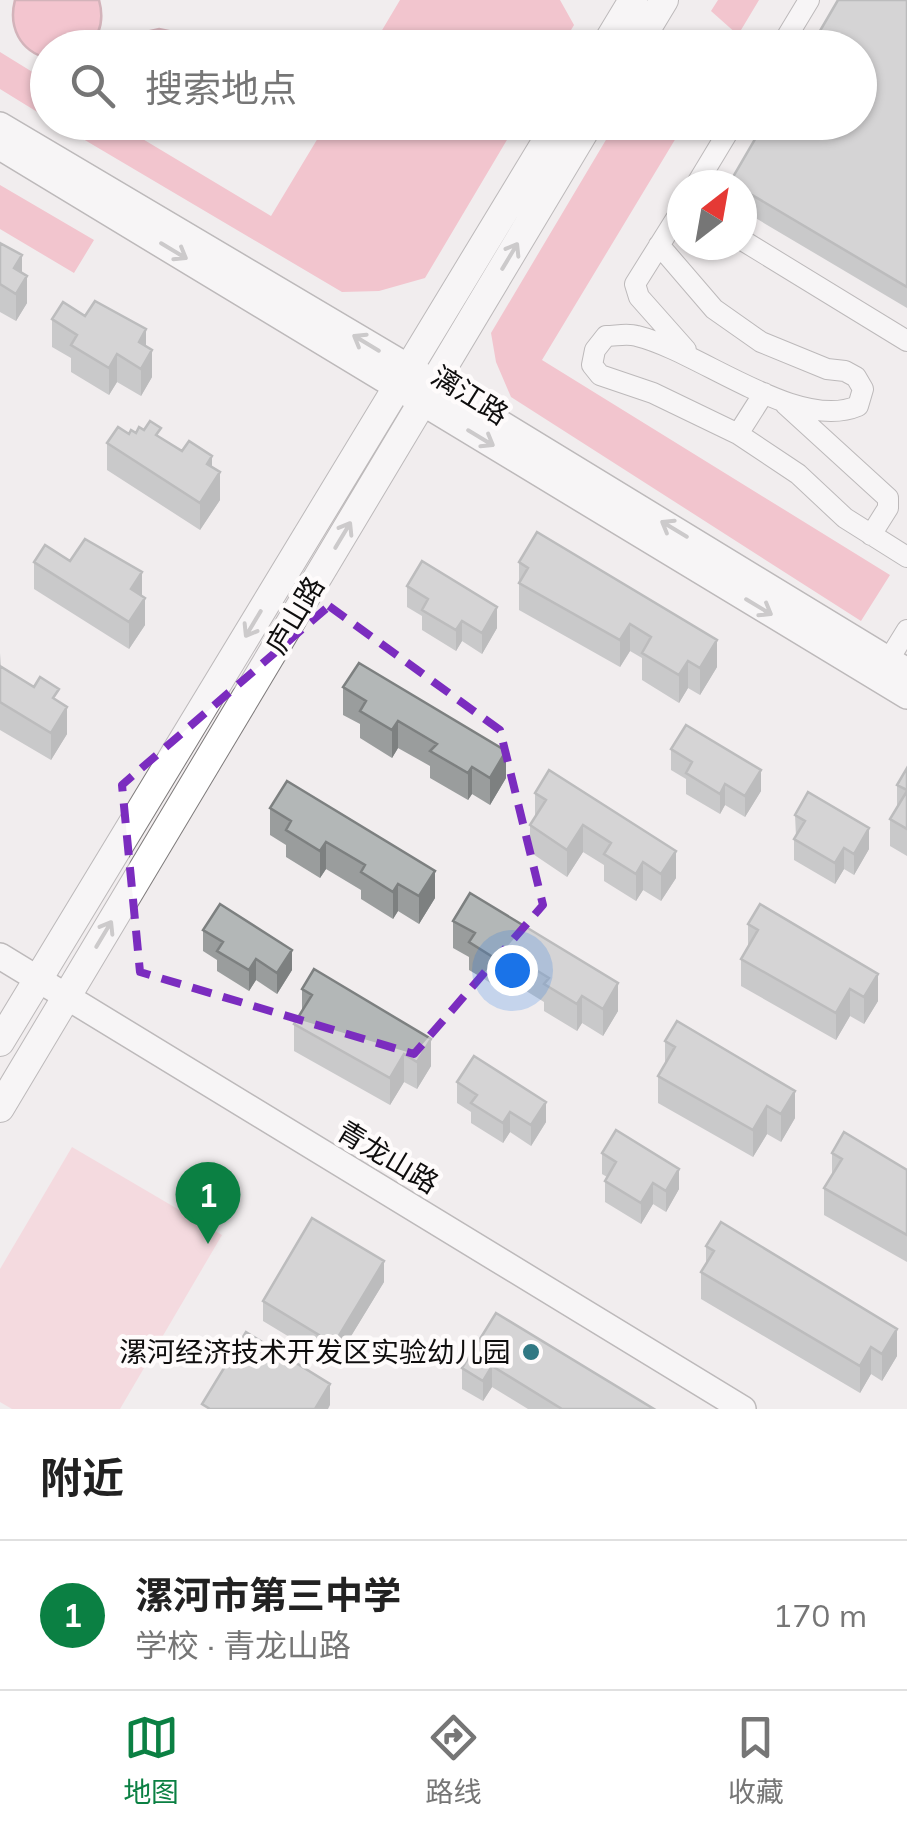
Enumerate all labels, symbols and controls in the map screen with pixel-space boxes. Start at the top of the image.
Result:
search box [30,30,877,140]
icon: search [65,58,120,113]
text: 搜索地点 [145,64,297,112]
north arrow [667,170,757,260]
one-way arrow [159,241,188,261]
one-way arrow [500,242,520,271]
one-way arrow [352,333,381,353]
street label: 漓江路 [425,357,515,432]
one-way arrow [467,428,495,448]
one-way arrow [660,519,689,540]
one-way arrow [333,521,353,550]
street label: 庐山路 [258,570,331,660]
one-way arrow [744,596,773,617]
one-way arrow [243,610,263,638]
one-way arrow [94,920,114,949]
your location [487,945,538,996]
street label: 青龙山路 [331,1113,445,1200]
pin: 1 [176,1162,240,1244]
place label: 漯河经济技术开发区实验幼儿园 [119,1334,511,1369]
marker: 漯河经济技术开发区实验幼儿园 [520,1341,542,1363]
text: 附近 [40,1451,124,1504]
text: 漯河市第三中学 [135,1571,401,1619]
text: 1 [63,1595,82,1635]
text: 170 m [773,1595,867,1635]
text: 学校 · 青龙山路 [135,1625,351,1665]
tab: 地图 [123,1710,179,1810]
tab: 路线 [425,1710,482,1810]
tab: 收藏 [728,1710,784,1810]

